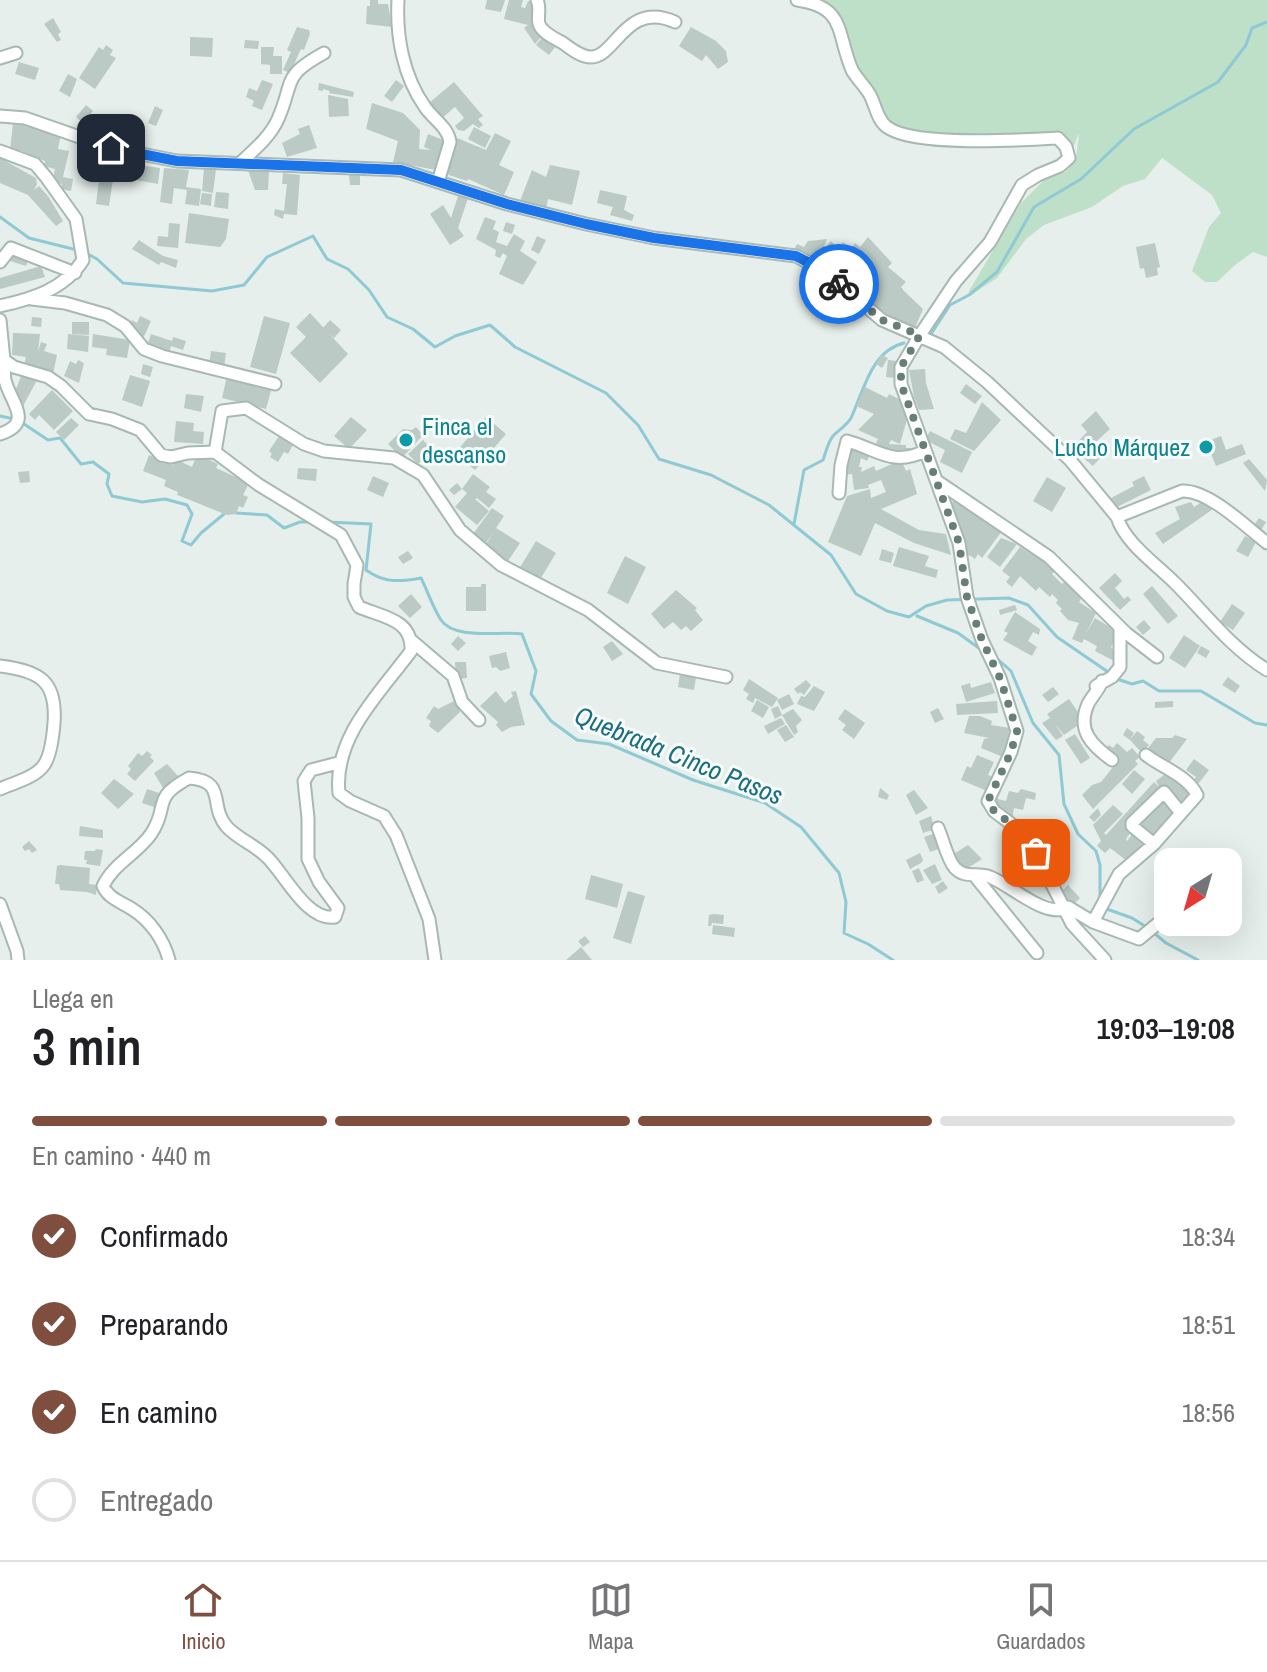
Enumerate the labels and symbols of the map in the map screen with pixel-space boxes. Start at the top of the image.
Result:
pin [77,114,145,182]
courier [799,244,879,324]
place label: Finca el descanso [422,410,506,470]
marker: Finca el descanso [397,431,415,449]
place label: Lucho Márquez [1054,431,1190,463]
marker: Lucho Márquez [1197,438,1215,456]
water label: Quebrada Cinco Pasos [570,697,788,813]
pin [1002,819,1070,887]
north arrow [1154,848,1242,936]

